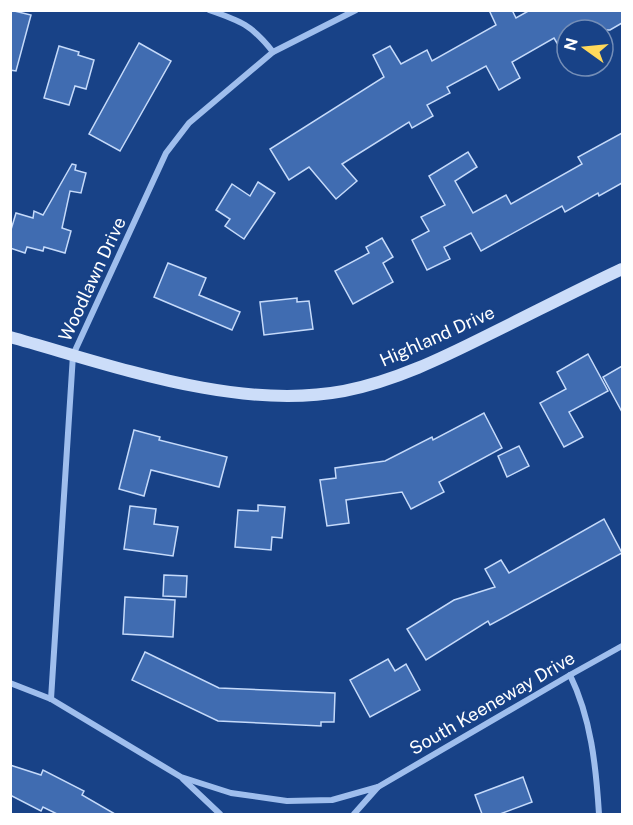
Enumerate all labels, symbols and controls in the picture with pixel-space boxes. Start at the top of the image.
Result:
north arrow [555,18,615,78]
text: N [560,36,582,53]
street label: Woodlawn Drive [54,214,130,344]
street label: Highland Drive [376,301,498,371]
street label: South Keeneway Drive [406,647,578,759]

